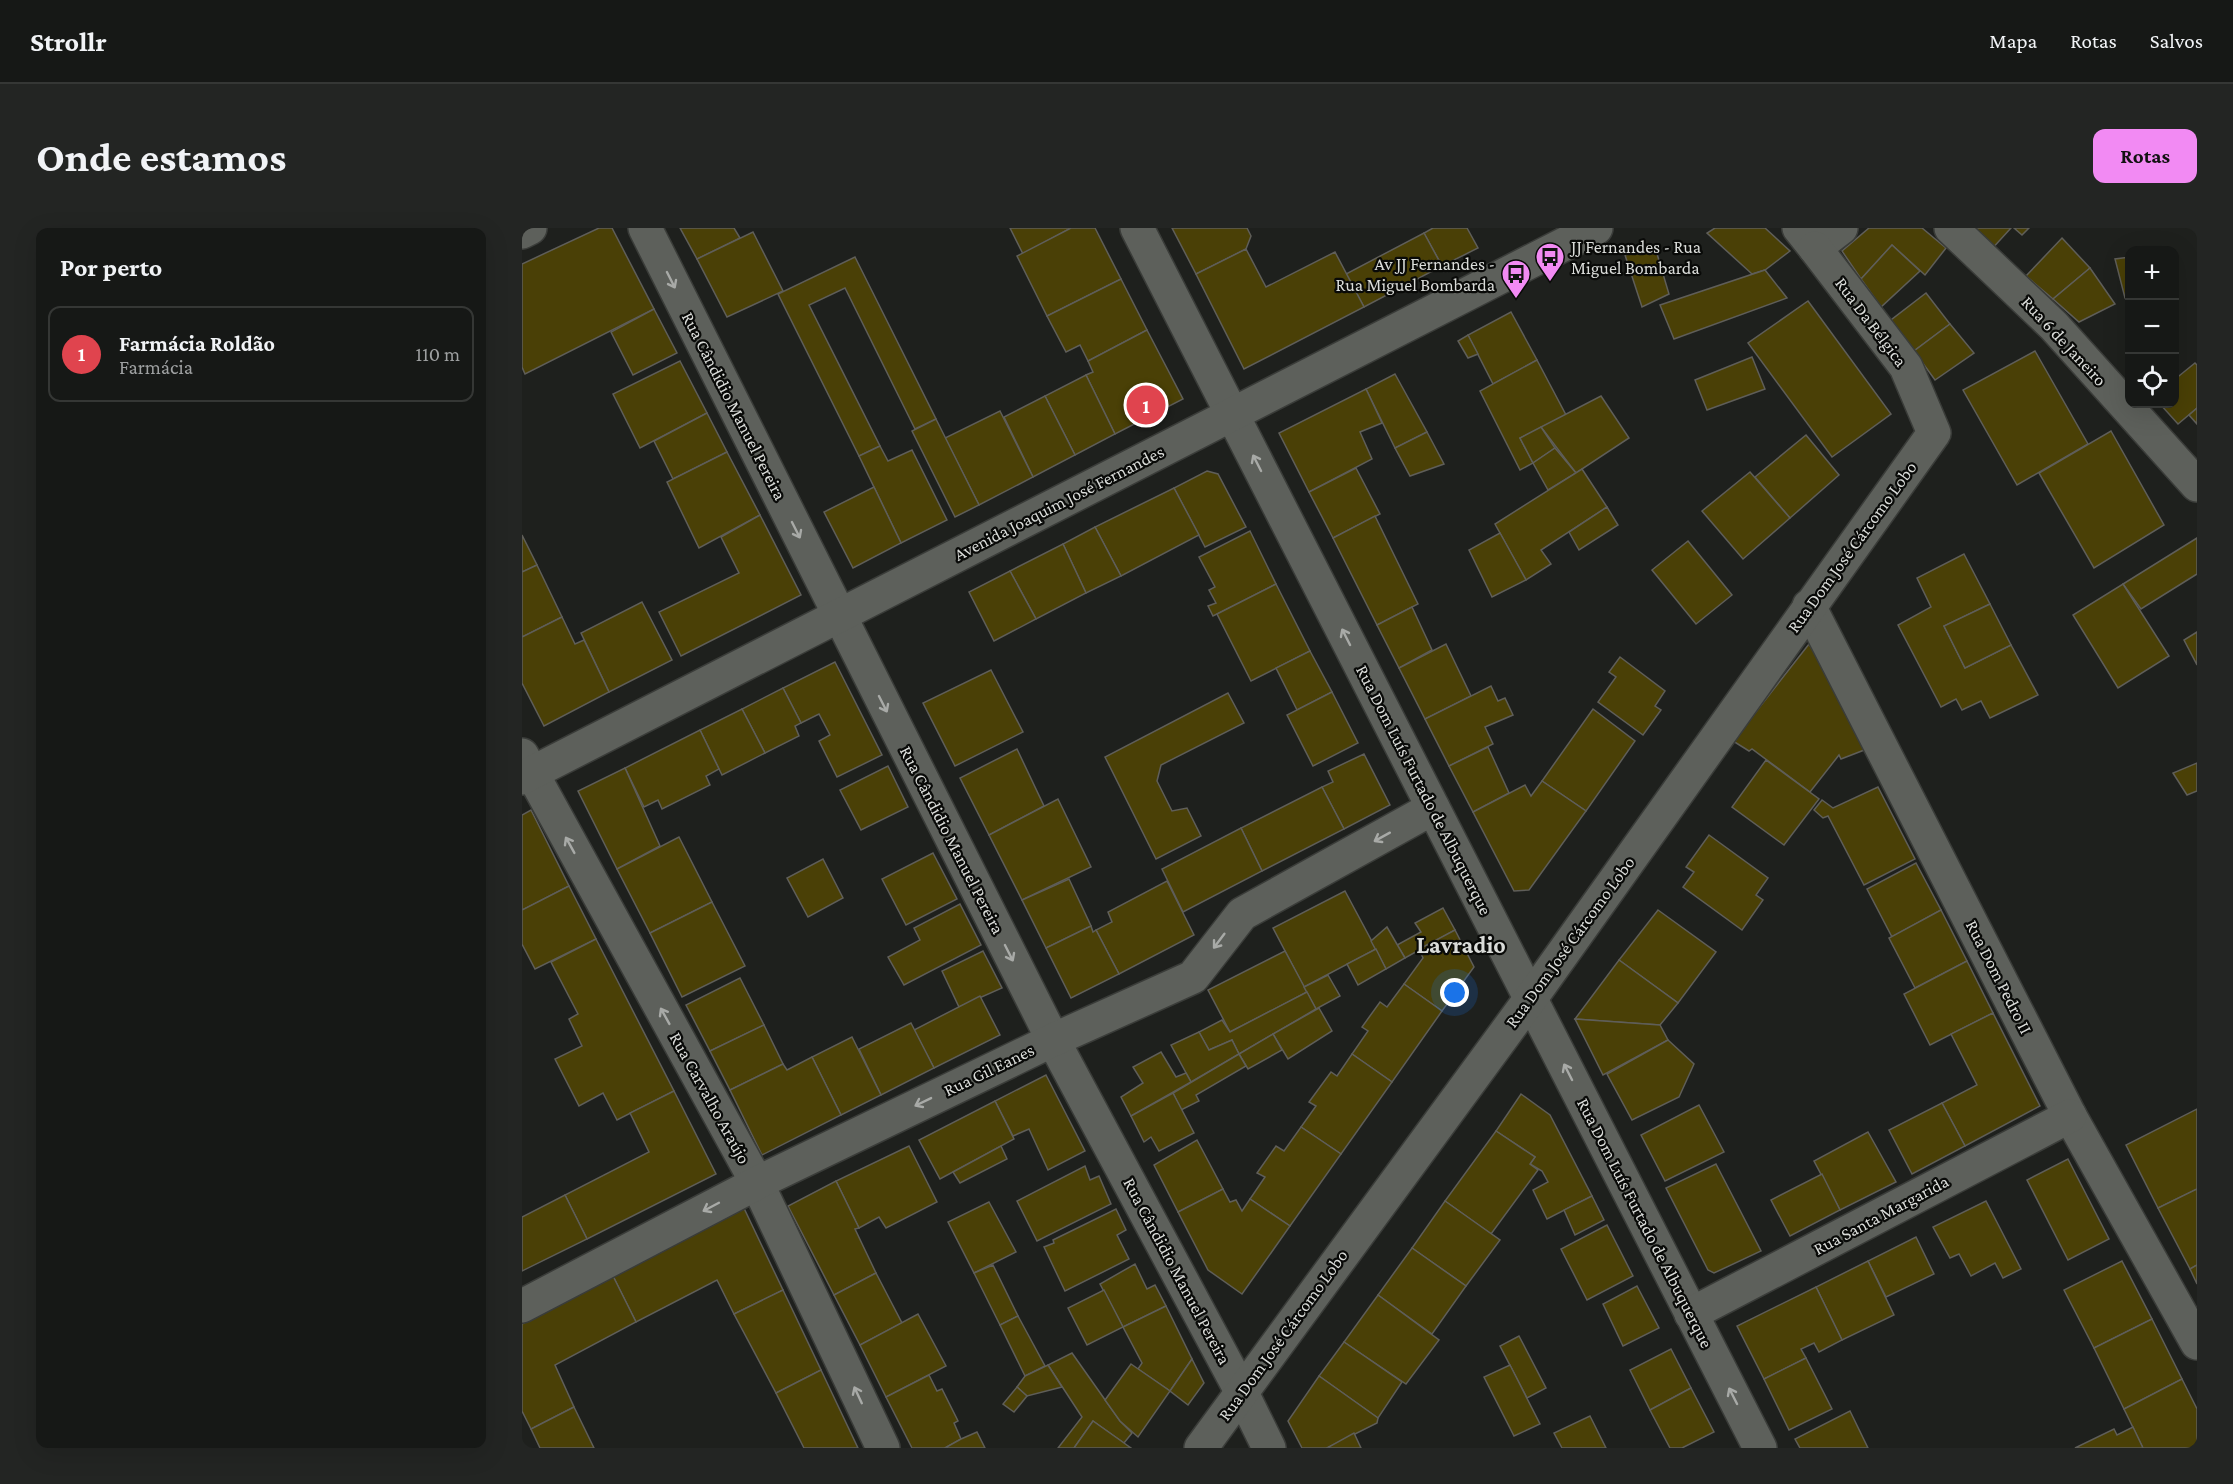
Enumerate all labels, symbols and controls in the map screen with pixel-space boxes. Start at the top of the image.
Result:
text: Strollr [30,26,107,57]
text: Mapa [1989,29,2037,53]
text: Rotas [2070,29,2117,53]
text: Salvos [2150,29,2203,53]
button: Rotas [2093,129,2197,183]
text: Onde estamos [36,133,286,180]
place label: JJ Fernandes - Rua Miguel Bombarda [1569,237,1701,278]
bus stop icon: JJ Fernandes - Rua Miguel Bombarda [1534,241,1566,283]
map controls [2125,246,2179,408]
button: + [2125,246,2179,300]
text: Por perto [60,253,162,282]
place label: Av JJ Fernandes - Rua Miguel Bombarda [1335,254,1495,295]
bus stop icon: Av JJ Fernandes - Rua Miguel Bombarda [1500,258,1532,300]
one-way arrow [666,271,677,289]
street label: Rua Da Bélgica [1831,273,1911,371]
street label: Rua 6 de Janeiro [2017,292,2111,390]
button: − [2125,300,2179,354]
street label: Rua Cândidio Manuel Pereira [678,309,790,503]
text: Farmácia Roldão [119,331,275,356]
text: 1 [78,343,85,365]
text: 110 m [416,343,460,365]
button: locate [2125,354,2179,408]
text: Farmácia [119,356,193,378]
pin: 1 [1126,382,1166,428]
street label: Avenida Joaquim José Fernandes [951,441,1167,565]
one-way arrow [1251,455,1263,473]
street label: Rua Dom José Cárcomo Lobo [1783,458,1921,636]
one-way arrow [790,521,802,539]
one-way arrow [1340,629,1352,646]
street label: Rua Dom Luís Furtado de Albuquerque [1352,662,1496,918]
one-way arrow [878,695,890,713]
street label: Rua Cândidio Manuel Pereira [896,743,1008,937]
one-way arrow [1374,831,1391,843]
one-way arrow [564,837,576,854]
street label: Rua Dom José Cárcomo Lobo [1501,853,1639,1031]
street label: Rua Dom Pedro II [1962,917,2036,1037]
district label: Lavradio [1416,931,1506,958]
one-way arrow [1213,932,1226,948]
one-way arrow [1004,944,1015,962]
your location [1440,978,1469,1007]
one-way arrow [658,1008,670,1025]
street label: Rua Carvalho Araújo [665,1029,754,1168]
street label: Rua Gil Eanes [941,1040,1037,1100]
one-way arrow [1562,1064,1574,1082]
street label: Rua Dom Luís Furtado de Albuquerque [1573,1095,1717,1351]
one-way arrow [915,1097,933,1109]
street label: Rua Santa Margarida [1810,1171,1952,1259]
street label: Rua Cândidio Manuel Pereira [1119,1174,1235,1368]
one-way arrow [702,1202,720,1213]
street label: Rua Dom José Cárcomo Lobo [1214,1246,1352,1424]
one-way arrow [851,1387,863,1405]
one-way arrow [1727,1388,1739,1405]

